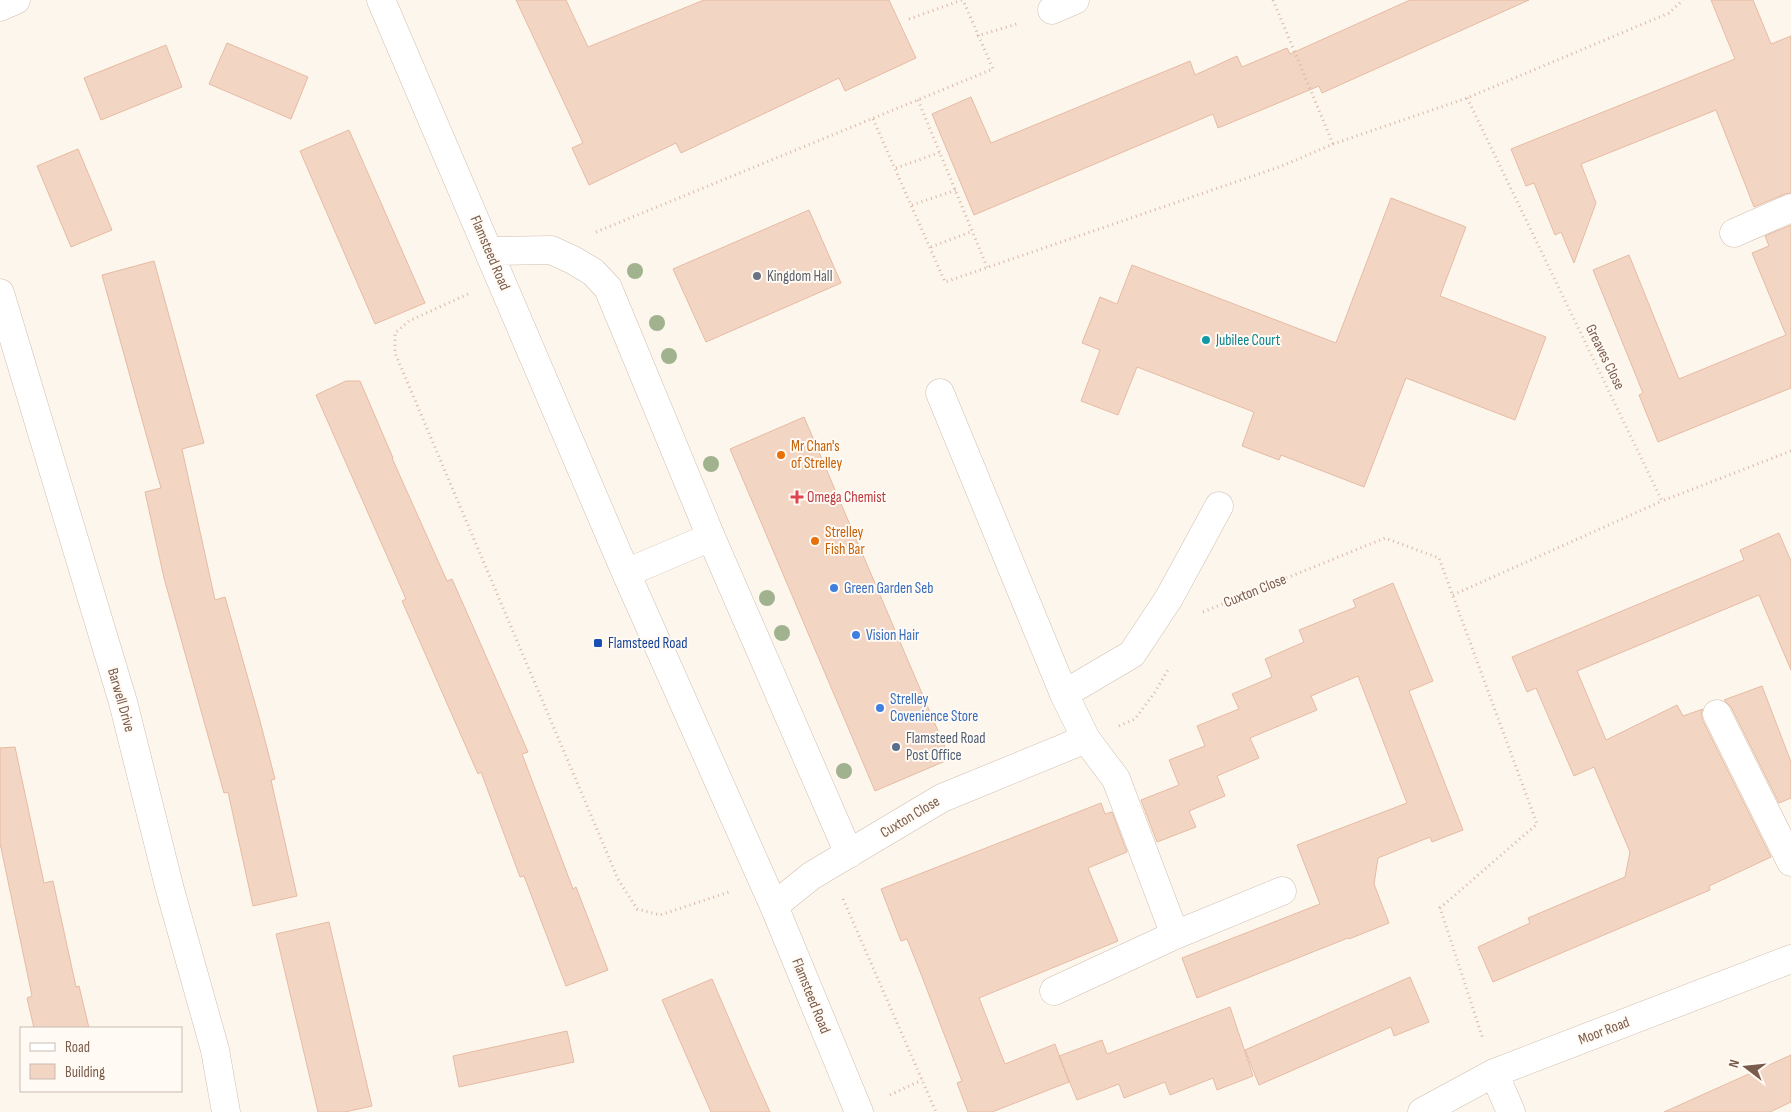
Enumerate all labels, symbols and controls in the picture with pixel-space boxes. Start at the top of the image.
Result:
street label: Flamsteed Road [466,213,514,293]
place label: Kingdom Hall [767,267,832,286]
marker: Kingdom Hall [751,270,763,282]
street label: Greaves Close [1581,321,1629,393]
place label: Jubilee Court [1215,331,1281,350]
marker: Jubilee Court [1200,334,1212,346]
place label: Mr Chan's of Strelley [791,437,842,473]
marker: Mr Chan's of Strelley [775,449,787,461]
place label: Omega Chemist [807,488,887,507]
marker: Omega Chemist [791,491,803,503]
place label: Strelley Fish Bar [825,523,865,559]
marker: Strelley Fish Bar [809,535,821,547]
street label: Cuxton Close [1221,570,1289,612]
place label: Green Garden Seb [844,579,933,598]
marker: Green Garden Seb [828,582,840,594]
place label: Vision Hair [866,626,920,645]
marker: Vision Hair [850,629,862,641]
place label: Flamsteed Road [608,634,687,653]
marker: Flamsteed Road [592,637,604,649]
street label: Barwell Drive [103,666,139,734]
place label: Strelley Covenience Store [890,690,978,726]
marker: Strelley Covenience Store [874,702,886,714]
place label: Flamsteed Road Post Office [906,729,985,765]
marker: Flamsteed Road Post Office [890,741,902,753]
street label: Cuxton Close [877,792,943,842]
street label: Flamsteed Road [787,956,835,1036]
street label: Moor Road [1576,1013,1632,1049]
legend [20,1027,182,1092]
text: Road [65,1038,90,1057]
north arrow [1721,1042,1771,1092]
text: N [1725,1058,1743,1069]
text: Building [65,1063,105,1082]

